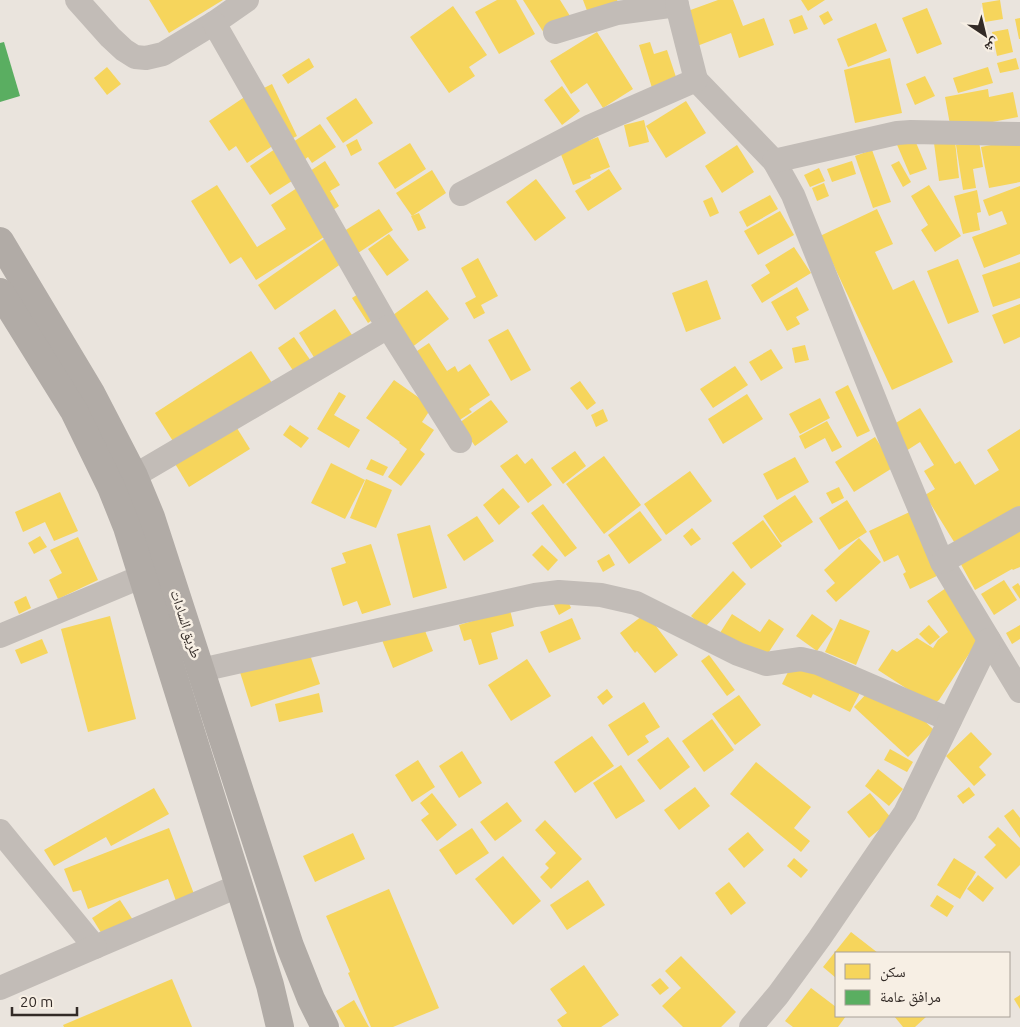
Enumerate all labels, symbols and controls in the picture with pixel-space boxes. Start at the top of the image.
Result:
north arrow [960,10,1010,60]
text: ش [981,34,1003,57]
street label: طريق السادات [166,588,205,661]
legend [835,952,1010,1017]
text: سكن [880,963,906,982]
scale bar [12,984,78,1016]
text: مرافق عامة [880,988,941,1007]
text: 20 m [20,993,53,1010]

